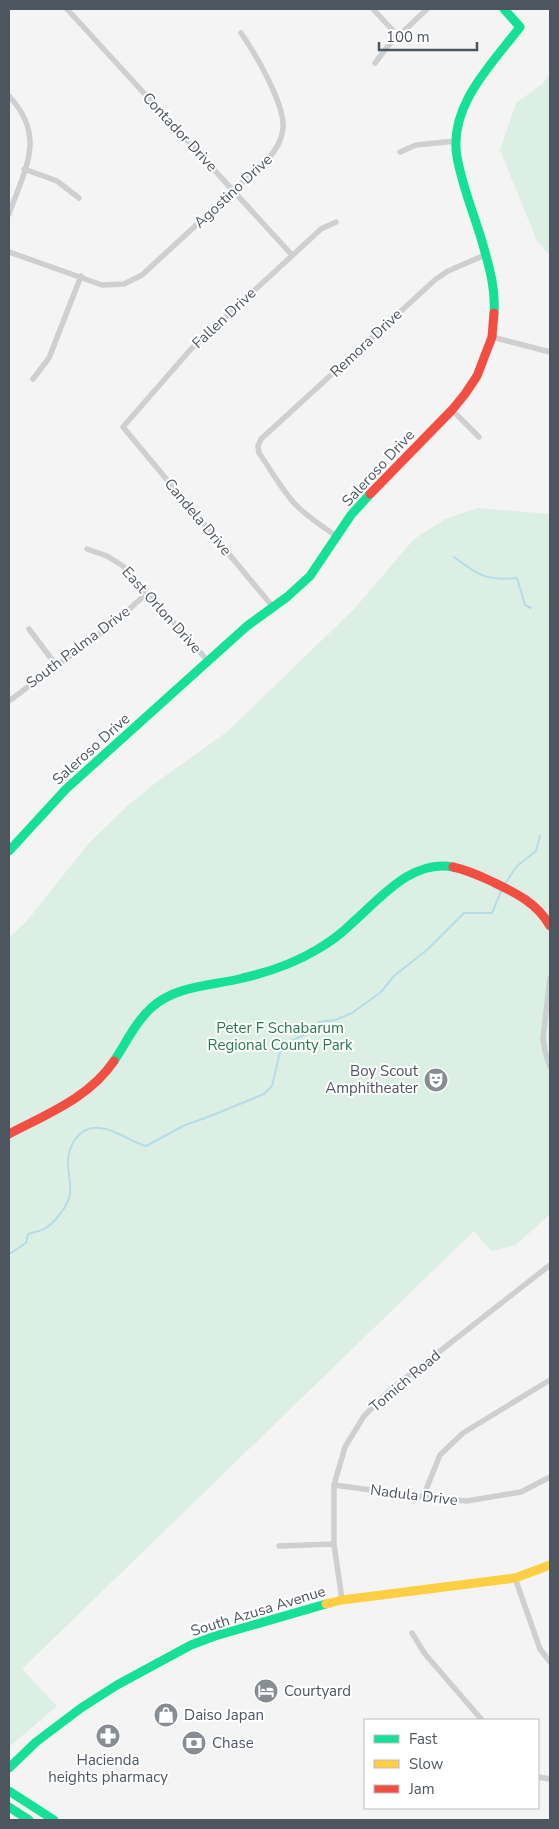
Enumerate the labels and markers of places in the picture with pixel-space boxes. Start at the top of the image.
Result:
place label: Boy Scout Amphitheater [325,1061,419,1098]
theatre icon: Boy Scout Amphitheater [423,1067,449,1093]
hotel icon: Courtyard [253,1678,279,1704]
place label: Courtyard [284,1681,351,1701]
shop icon: Daiso Japan [153,1702,179,1728]
place label: Daiso Japan [184,1705,264,1725]
pharmacy icon: Hacienda heights pharmacy [95,1723,121,1749]
bank icon: Chase [181,1730,207,1756]
place label: Chase [212,1733,254,1753]
place label: Hacienda heights pharmacy [48,1750,168,1787]

